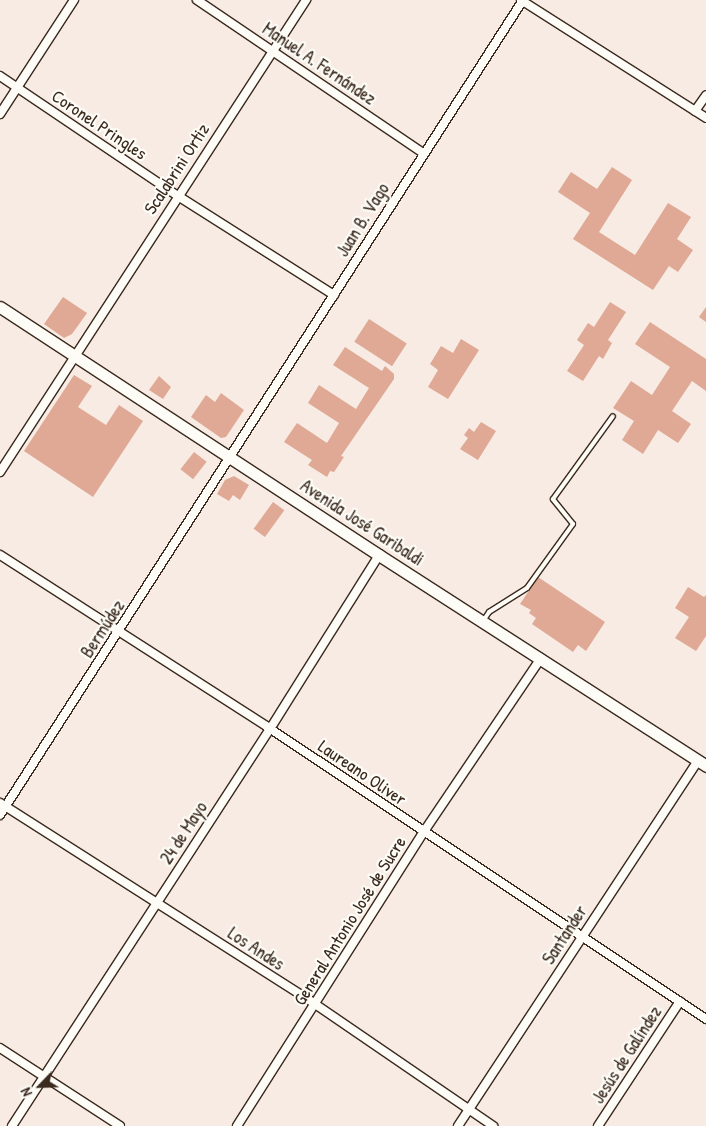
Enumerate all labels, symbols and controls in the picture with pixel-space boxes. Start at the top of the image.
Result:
street label: Manuel A. Fernández [258,18,380,110]
street label: Coronel Pringles [47,85,151,165]
street label: Scalabrini Ortiz [140,120,214,218]
street label: Juan B. Vago [332,179,394,261]
street label: Avenida José Garibaldi [296,475,428,571]
street label: Bermúdez [76,596,130,662]
street label: Laureano Oliver [314,736,410,810]
street label: 24 de Mayo [156,798,212,868]
street label: General Antonio José de Sucre [289,833,411,1009]
street label: Santander [538,901,592,969]
street label: Los Andes [224,923,288,975]
street label: Jesús de Galíndez [587,1002,667,1108]
north arrow [15,1061,65,1111]
text: N [16,1085,36,1100]

